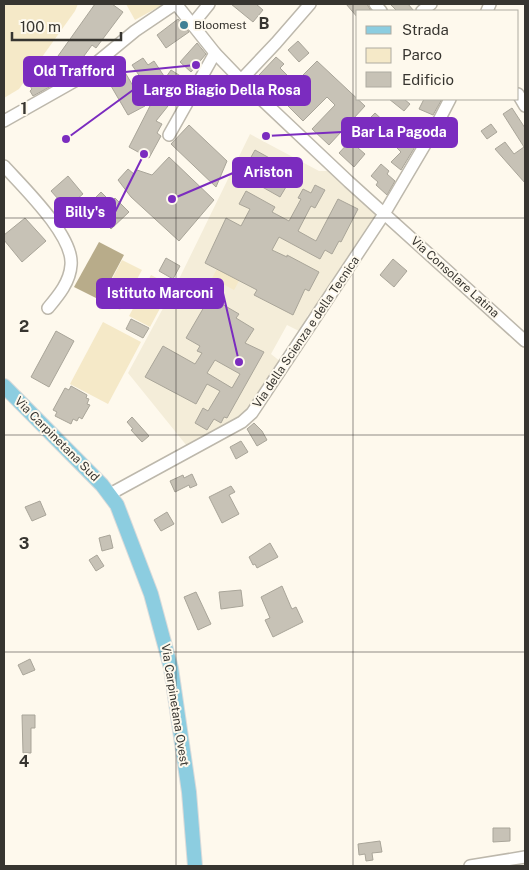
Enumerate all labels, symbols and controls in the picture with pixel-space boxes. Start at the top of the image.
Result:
scale bar [12,10,121,42]
legend [356,10,519,100]
text: B [259,14,270,33]
text: 100 m [20,18,61,35]
place label: Bloomest [194,18,247,32]
marker: Bloomest [178,19,190,31]
text: Strada [402,21,449,38]
text: Parco [402,46,442,63]
callout: Old Trafford [24,57,125,86]
text: Old Trafford [33,63,115,79]
text: Edificio [402,71,454,88]
callout: Largo Biagio Della Rosa [133,76,310,105]
text: Largo Biagio Della Rosa [143,82,301,98]
text: 1 [21,99,27,118]
callout: Bar La Pagoda [342,118,457,147]
text: Bar La Pagoda [351,124,447,140]
callout: Ariston [233,158,302,187]
text: Ariston [244,164,292,180]
callout: Billy's [55,198,115,227]
text: Billy's [65,204,105,220]
street label: Via Consolare Latina [408,234,502,320]
street label: Via della Scienza e della Tecnica [250,254,362,410]
callout: Istituto Marconi [97,279,223,308]
text: Istituto Marconi [107,285,213,301]
text: 2 [19,317,29,336]
street label: Via Carpinetana Sud [12,394,102,484]
text: 3 [19,534,29,553]
street label: Via Carpinetana Ovest [158,643,192,767]
text: 4 [19,752,30,771]

